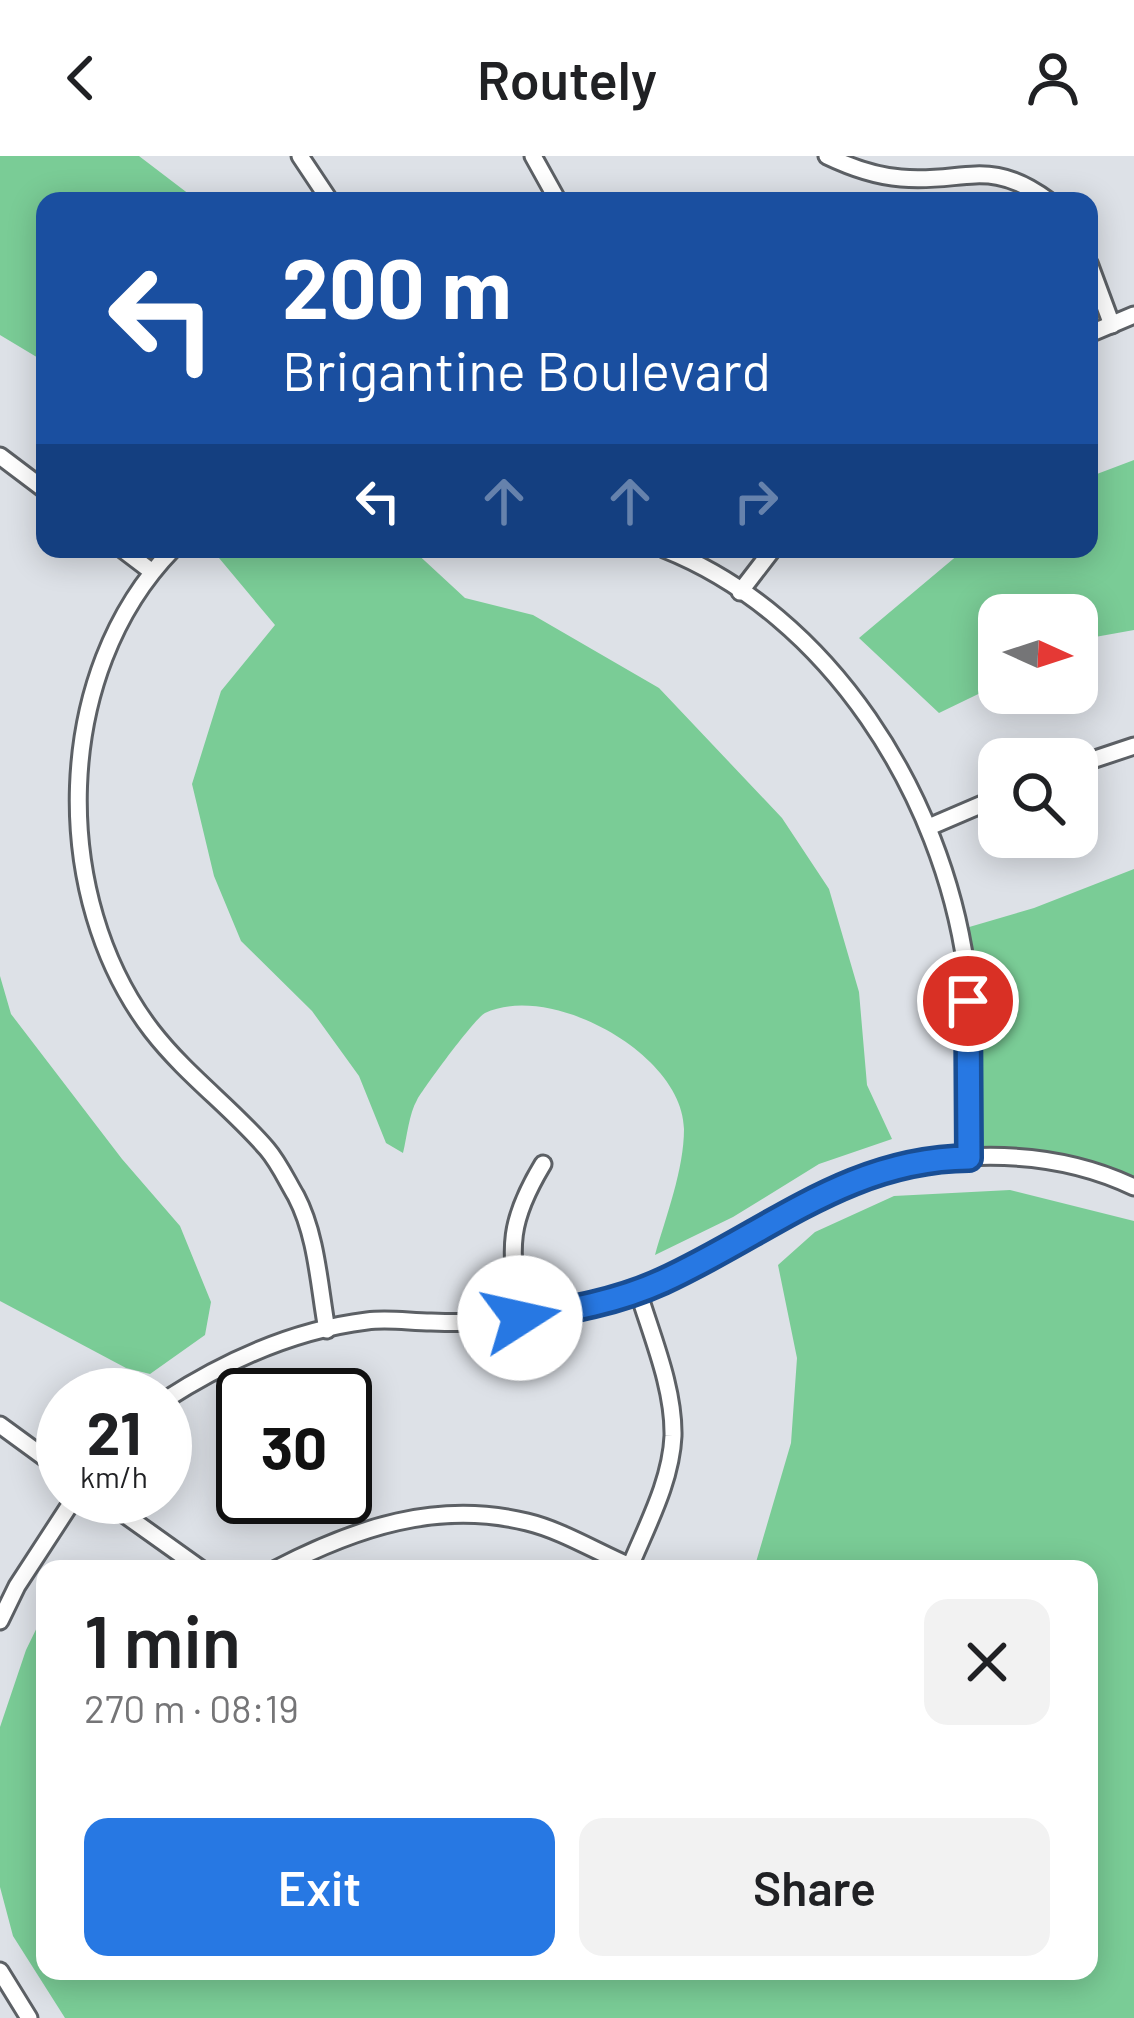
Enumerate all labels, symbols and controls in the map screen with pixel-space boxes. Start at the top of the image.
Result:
icon: back [48,45,114,111]
icon: person [1020,45,1086,111]
text: Routely [477,46,657,111]
text: 200 m [282,235,512,336]
icon: left [84,240,240,396]
text: Brigantine Boulevard [282,337,771,402]
icon: left [345,468,411,534]
icon: ahead [471,468,537,534]
icon: ahead [597,468,663,534]
icon: right [723,468,789,534]
north arrow [978,594,1098,714]
map controls [978,594,1098,858]
button: search [978,738,1098,858]
pin [917,950,1019,1052]
icon: arrive [935,968,1001,1034]
position arrow [457,1255,583,1381]
speed limit sign: 30 [216,1368,372,1524]
text: 21 [87,1395,141,1467]
text: km/h [80,1458,148,1494]
text: 1 min [84,1596,241,1682]
button: close [924,1599,1050,1725]
text: 270 m · 08:19 [84,1684,299,1731]
button: Exit [84,1818,555,1956]
button: Share [579,1818,1050,1956]

